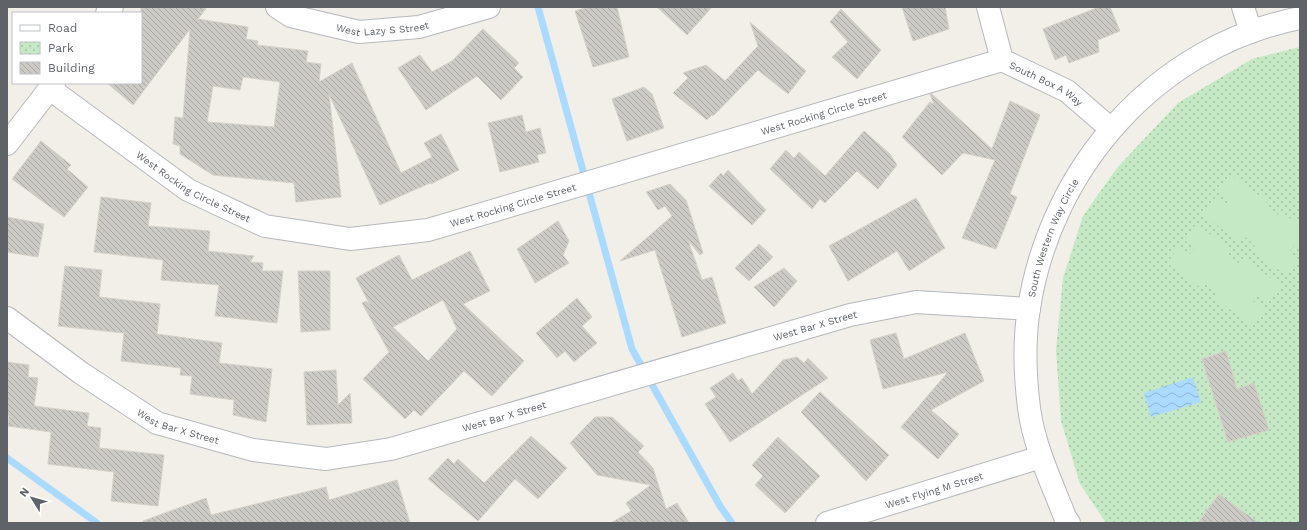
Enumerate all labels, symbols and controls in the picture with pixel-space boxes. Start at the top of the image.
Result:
legend [12,12,142,84]
street label: West Lazy S Street [335,19,431,38]
text: Road [48,21,77,35]
text: Park [48,41,74,55]
street label: South Box A Way [1008,59,1086,108]
text: Building [48,61,95,75]
street label: West Rocking Circle Street [759,89,889,137]
street label: West Rocking Circle Street [134,149,253,224]
street label: South Western Way Circle [1025,176,1080,298]
street label: West Rocking Circle Street [449,181,578,229]
street label: West Bar X Street [772,308,859,343]
street label: West Bar X Street [461,398,548,433]
street label: West Bar X Street [135,406,221,446]
street label: West Flying M Street [884,469,985,510]
north arrow [12,478,52,518]
text: N [17,485,32,499]

